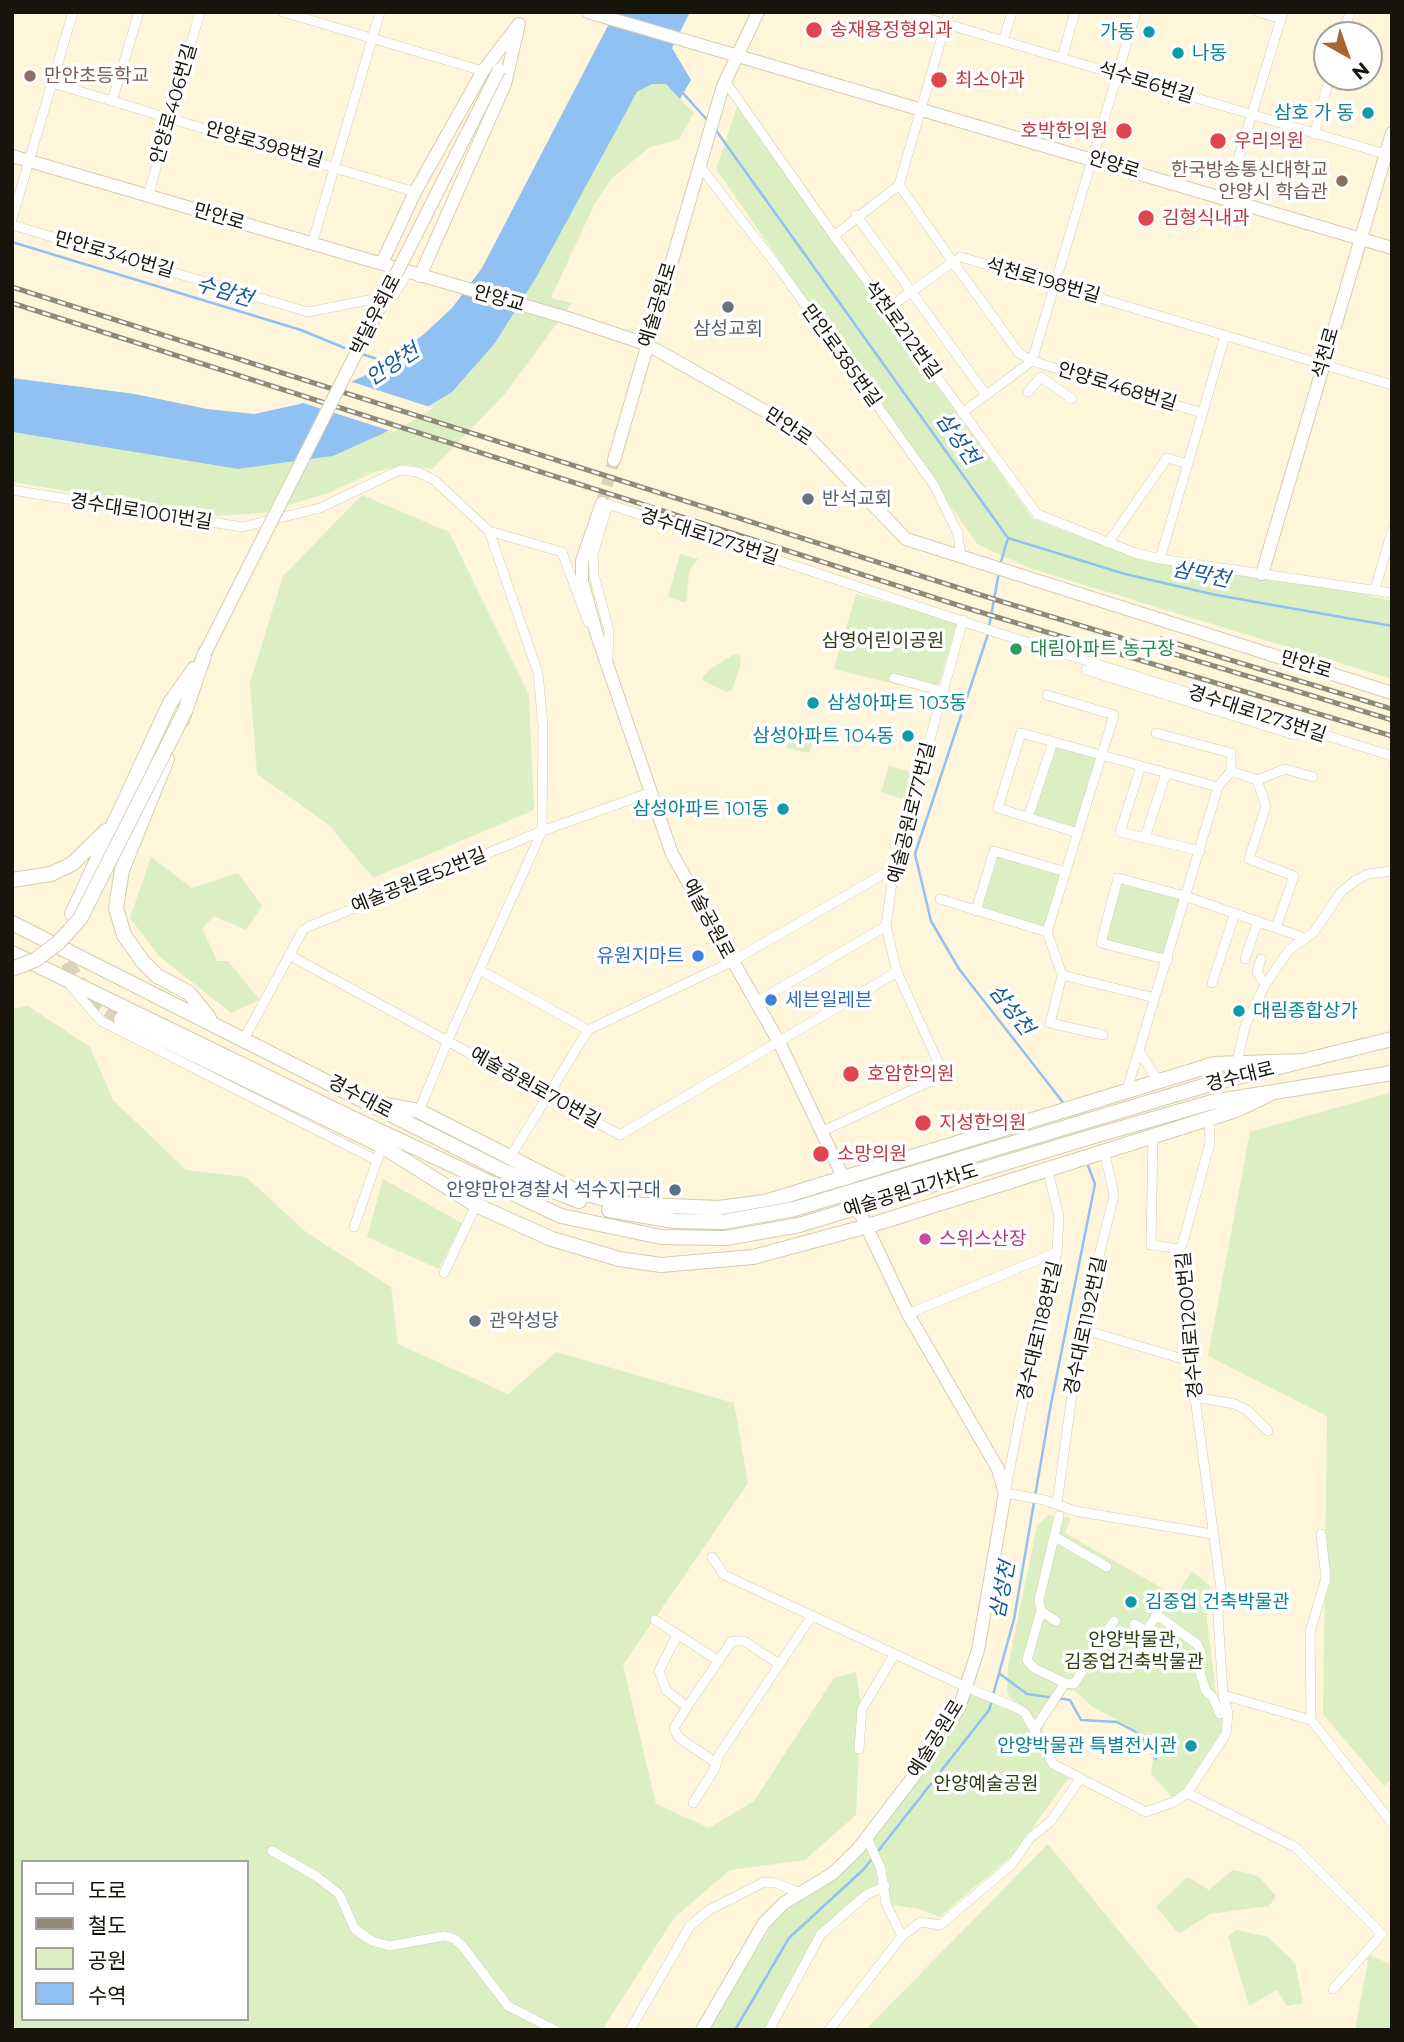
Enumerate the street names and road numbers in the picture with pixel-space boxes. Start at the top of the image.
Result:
street label: 안양로406번길 [146,41,202,167]
street label: 석수로6번길 [1095,58,1197,108]
street label: 안양로398번길 [202,117,326,173]
street label: 안양로 [1086,146,1142,184]
street label: 만안로 [191,199,247,235]
street label: 만안로340번길 [52,227,176,283]
street label: 석천로198번길 [983,254,1103,308]
street label: 예술공원로 [634,260,682,350]
street label: 박달우회로 [346,271,406,359]
street label: 석천로212번길 [859,276,945,384]
street label: 안양교 [471,281,527,317]
street label: 만안로385번길 [796,300,886,412]
street label: 석천로 [1308,325,1344,381]
street label: 안양로468번길 [1055,358,1179,416]
street label: 만안로 [760,403,816,451]
street label: 경수대로1001번길 [68,489,214,535]
street label: 경수대로1273번길 [637,504,781,570]
street label: 만안로 [1278,646,1334,684]
street label: 경수대로1273번길 [1185,681,1329,747]
street label: 예술공원로77번길 [883,740,941,886]
street label: 예술공원로52번길 [348,843,490,919]
street label: 예술공원로 [677,875,739,963]
street label: 예술공원로70번길 [466,1043,604,1133]
street label: 경수대로 [1203,1057,1277,1097]
street label: 경수대로 [324,1071,396,1123]
street label: 예술공원고가차도 [841,1160,981,1222]
street label: 경수대로1200번길 [1172,1250,1208,1400]
street label: 경수대로1192번길 [1060,1255,1112,1397]
street label: 경수대로1188번길 [1013,1259,1067,1403]
street label: 예술공원로 [903,1696,969,1782]

